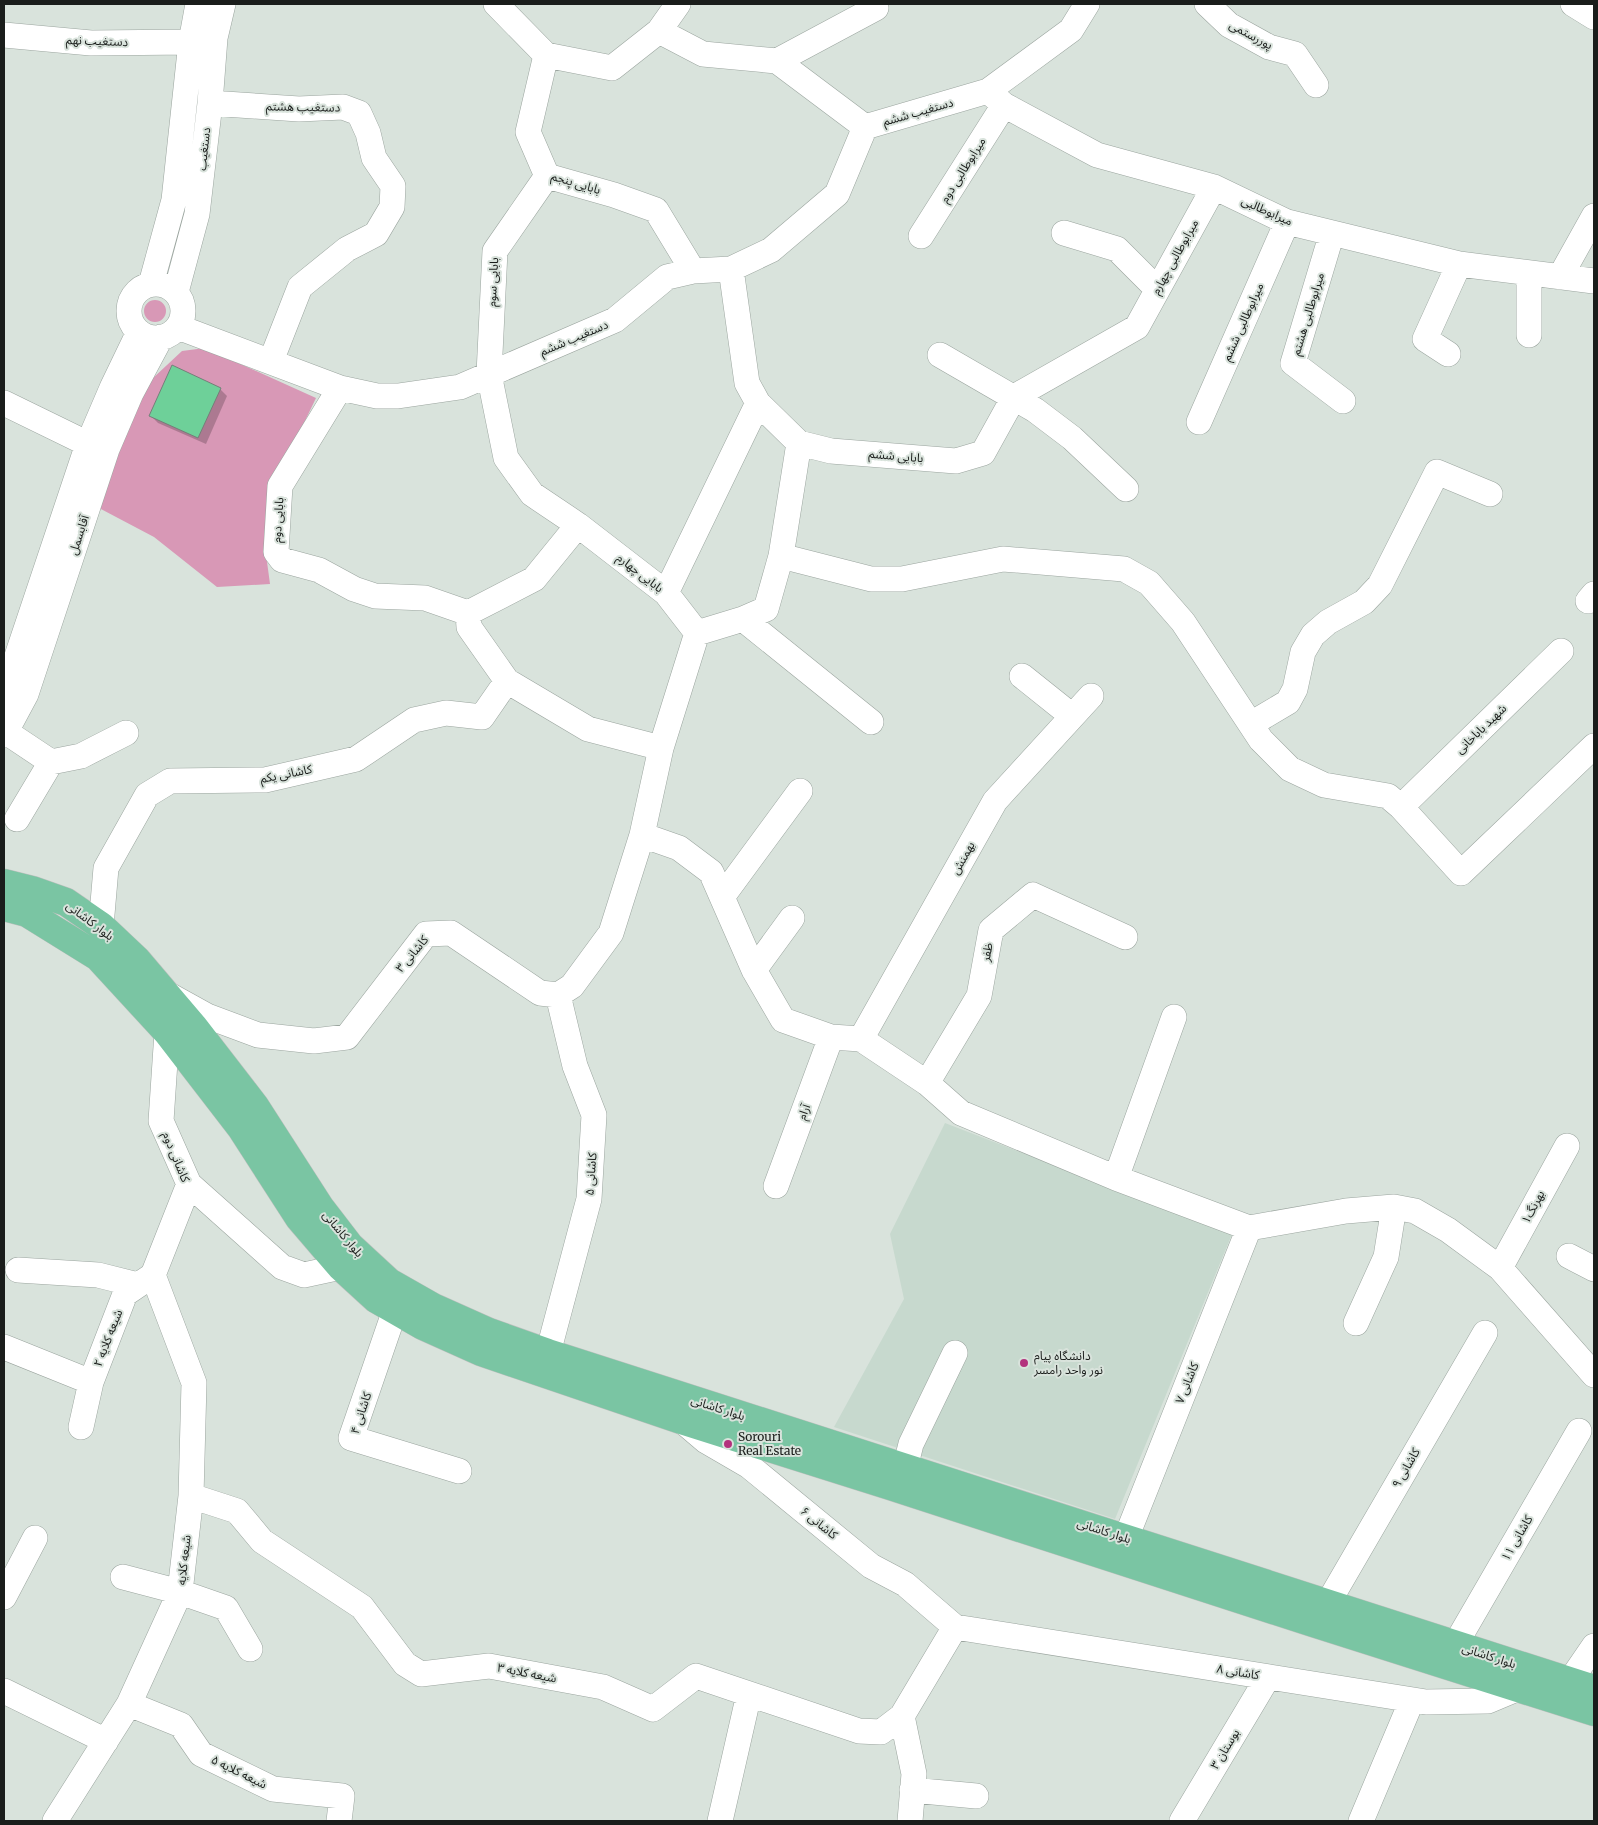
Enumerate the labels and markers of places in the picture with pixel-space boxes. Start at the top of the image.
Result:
place label: دانشگاه پیام نور واحد رامسر [1033,1348,1103,1377]
marker: دانشگاه پیام نور واحد رامسر [1018,1357,1030,1369]
place label: Sorouri Real Estate [738,1429,801,1458]
marker: Sorouri Real Estate [722,1438,734,1450]

